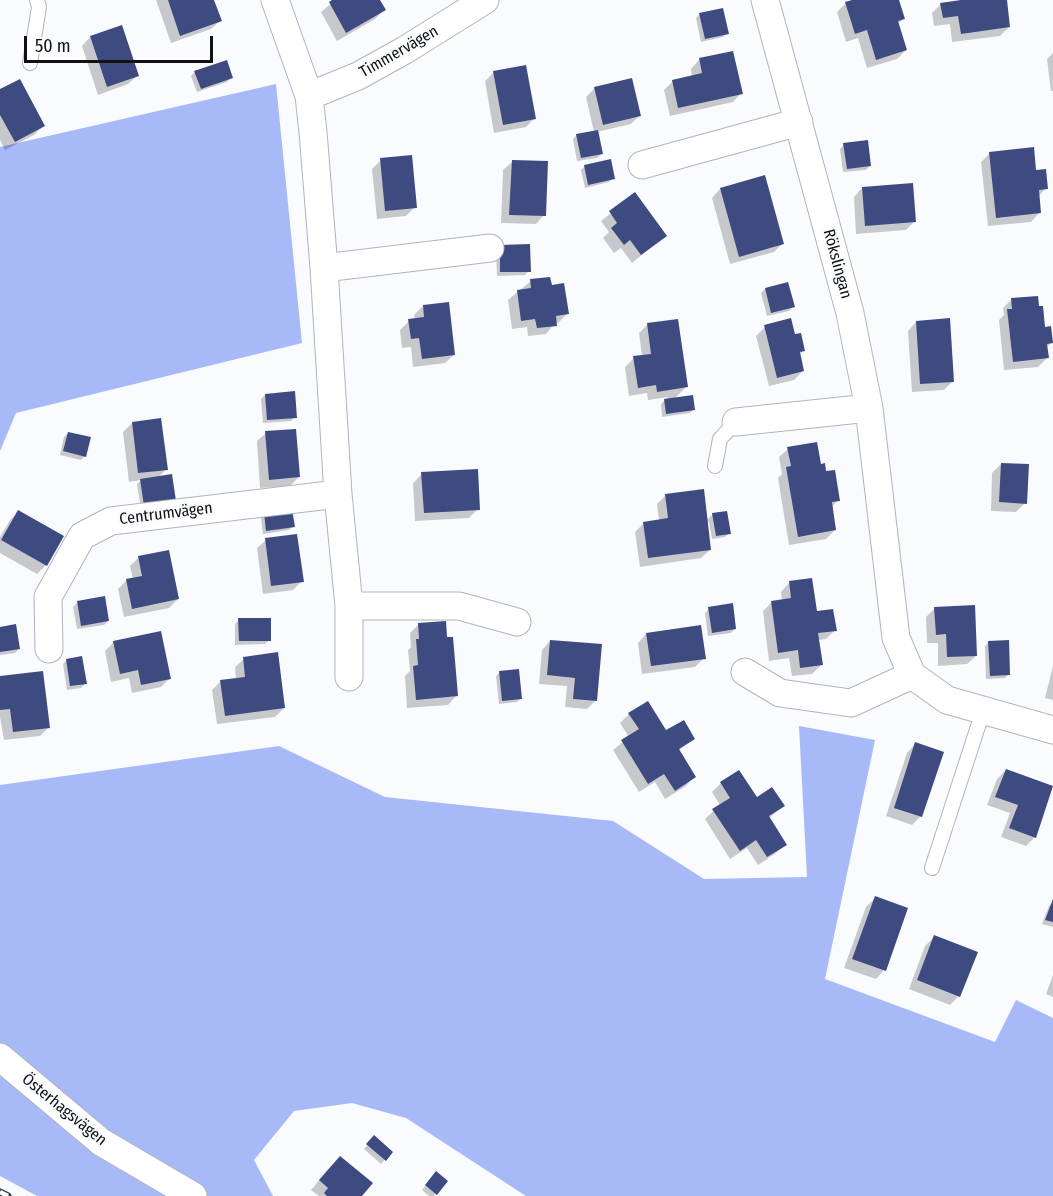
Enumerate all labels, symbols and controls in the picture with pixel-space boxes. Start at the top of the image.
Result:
street label: Timmervägen [356,22,442,82]
scale bar [27,24,216,62]
text: 50 m [35,35,71,57]
street label: Rökslingan [819,227,855,301]
street label: Centrumvägen [118,499,214,529]
street label: Österhagsvägen [18,1070,110,1150]

